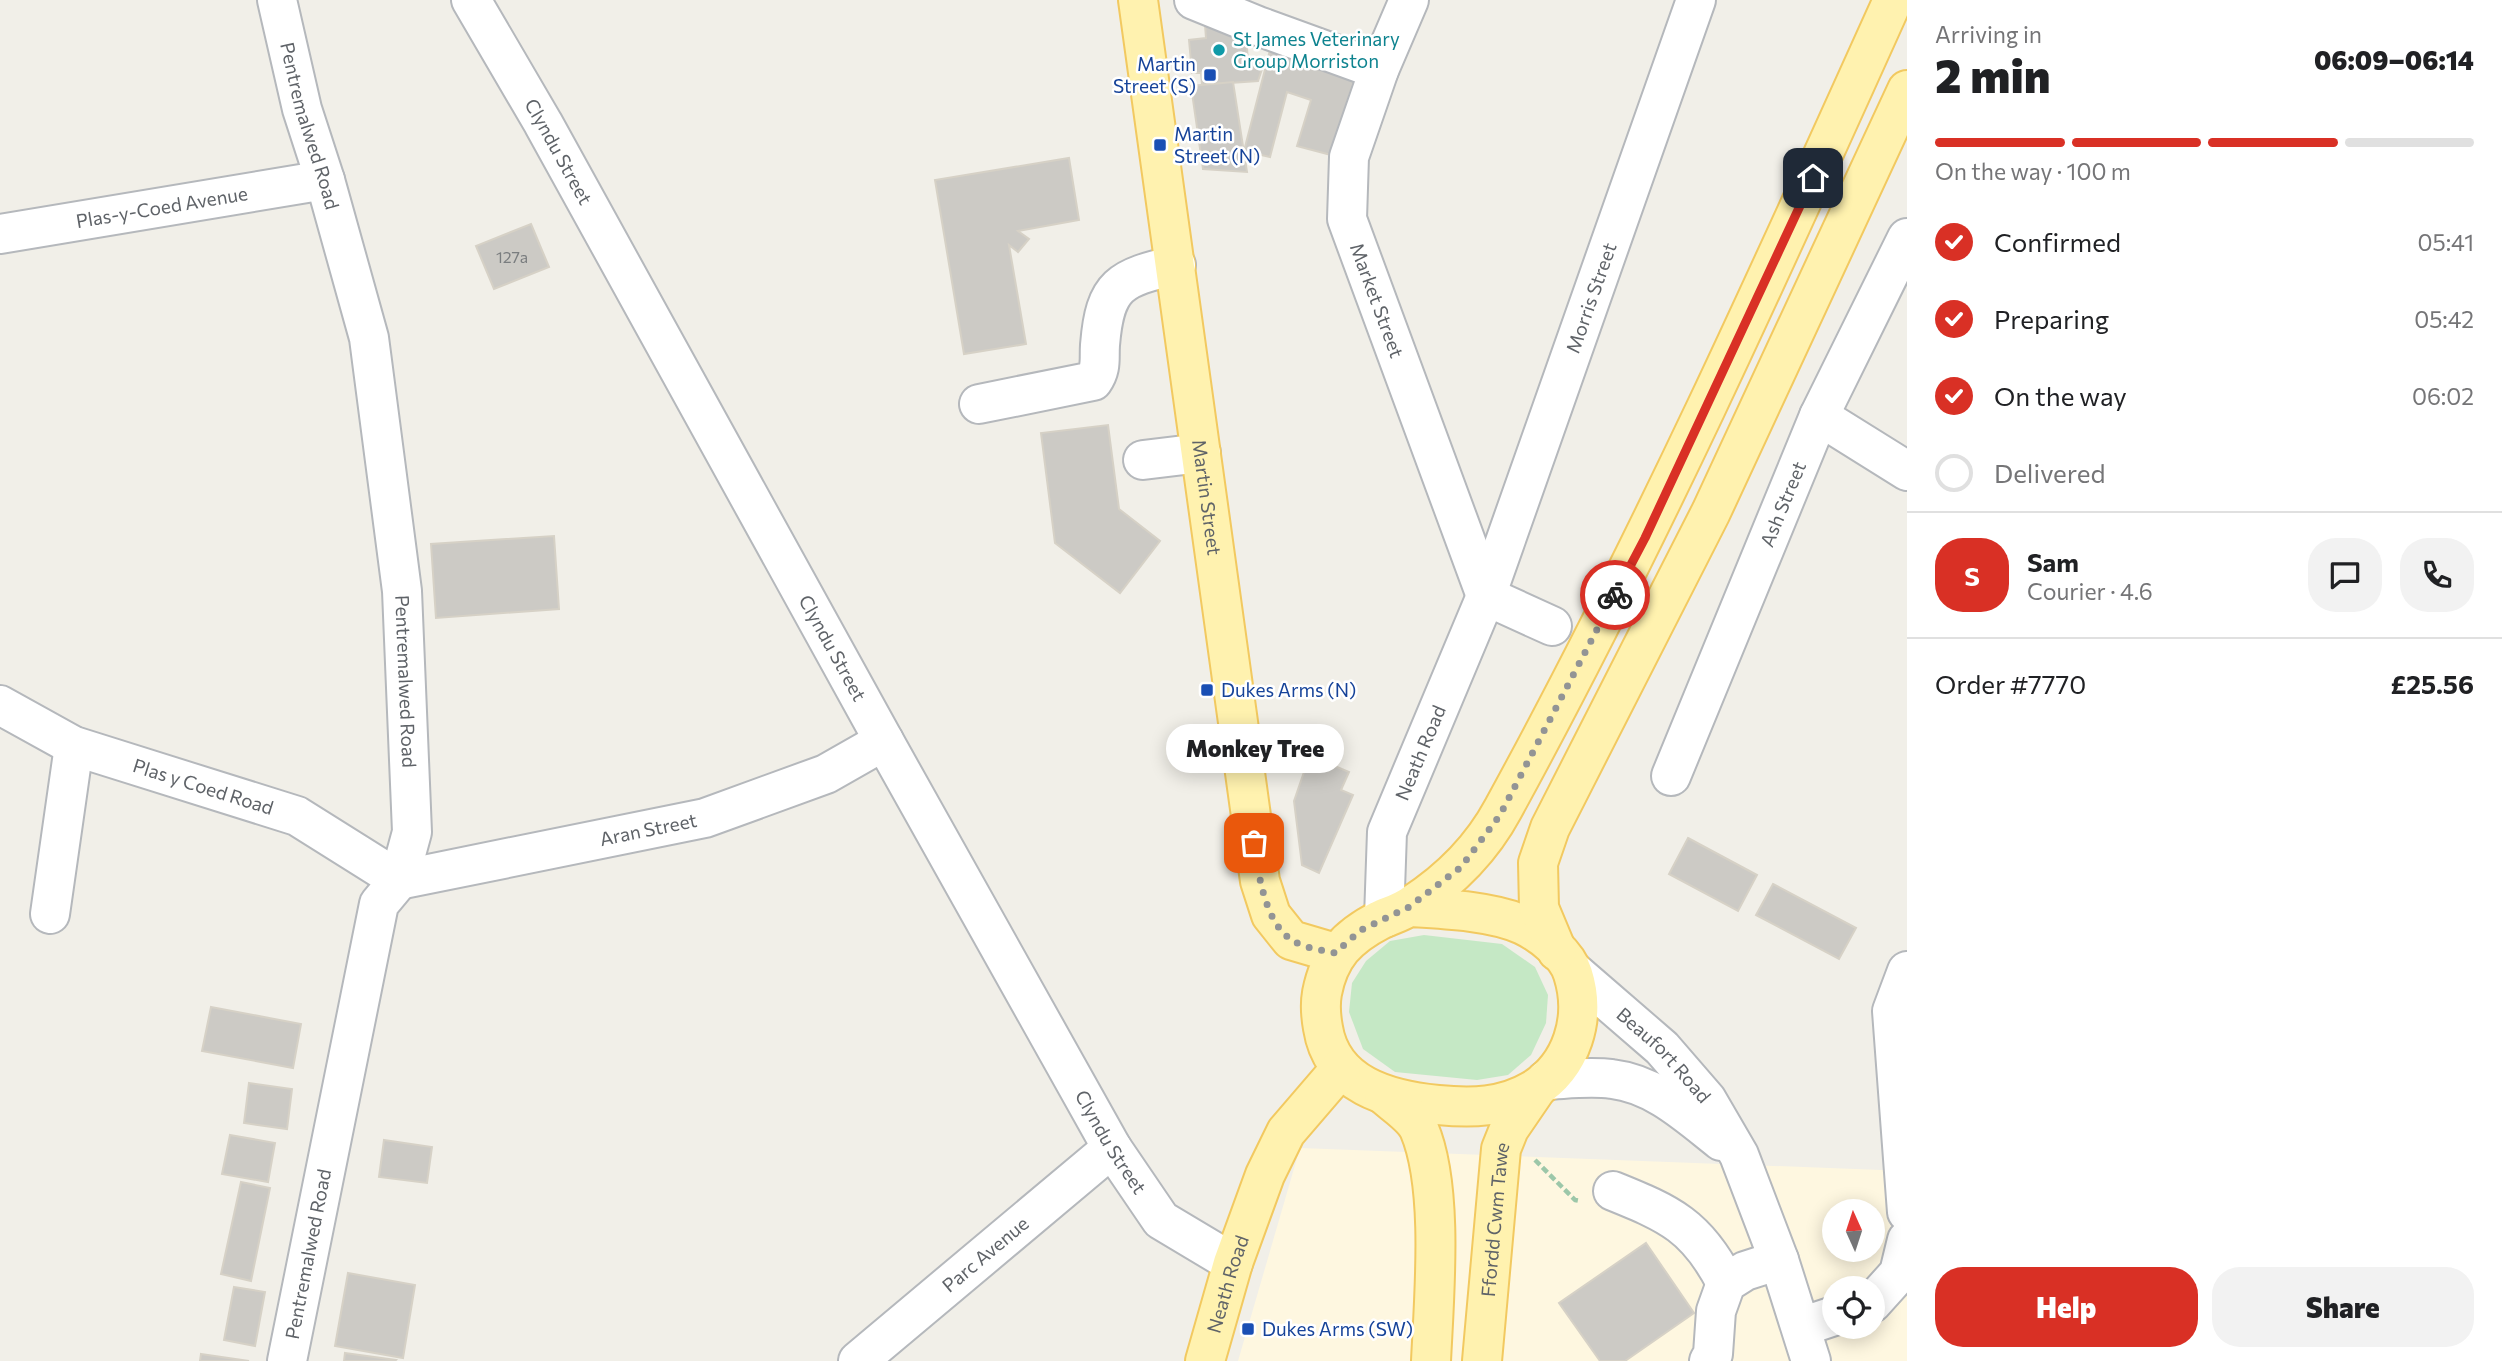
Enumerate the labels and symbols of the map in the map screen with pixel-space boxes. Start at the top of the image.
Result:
place label: St James Veterinary Group Morriston [1233,27,1400,72]
street label: Pentremalwed Road [276,40,345,212]
marker: St James Veterinary Group Morriston [1211,42,1227,58]
place label: Martin Street (S) [1113,52,1196,97]
marker: Martin Street (S) [1202,67,1218,83]
street label: Clyndu Street [520,94,598,208]
place label: Martin Street (N) [1174,122,1260,167]
marker: Martin Street (N) [1152,137,1168,153]
pin [1783,148,1843,208]
street label: Plas-y-Coed Avenue [74,181,249,232]
street label: Morris Street [1560,239,1621,356]
street label: Market Street [1346,240,1409,361]
house number: 127a [496,247,528,266]
street label: Martin Street [1188,438,1227,557]
street label: Ash Street [1755,458,1810,550]
courier [1580,560,1650,630]
street label: Clyndu Street [795,591,872,705]
street label: Pentremalwed Road [391,594,421,768]
place label: Dukes Arms (N) [1221,678,1356,701]
marker: Dukes Arms (N) [1199,682,1215,698]
street label: Neath Road [1390,702,1450,804]
callout: Monkey Tree [1165,724,1343,773]
street label: Plas y Coed Road [130,753,276,819]
street label: Aran Street [597,808,699,850]
pin [1224,813,1284,873]
street label: Beaufort Road [1612,1002,1716,1107]
street label: Clyndu Street [1071,1086,1152,1198]
street label: Ffordd Cwm Tawe [1476,1138,1514,1298]
street label: Pentremalwed Road [280,1167,335,1341]
north arrow [1822,1199,1885,1262]
street label: Parc Avenue [937,1211,1033,1297]
street label: Neath Road [1202,1232,1253,1336]
place label: Dukes Arms (SW) [1262,1317,1413,1340]
marker: Dukes Arms (SW) [1240,1321,1256,1337]

